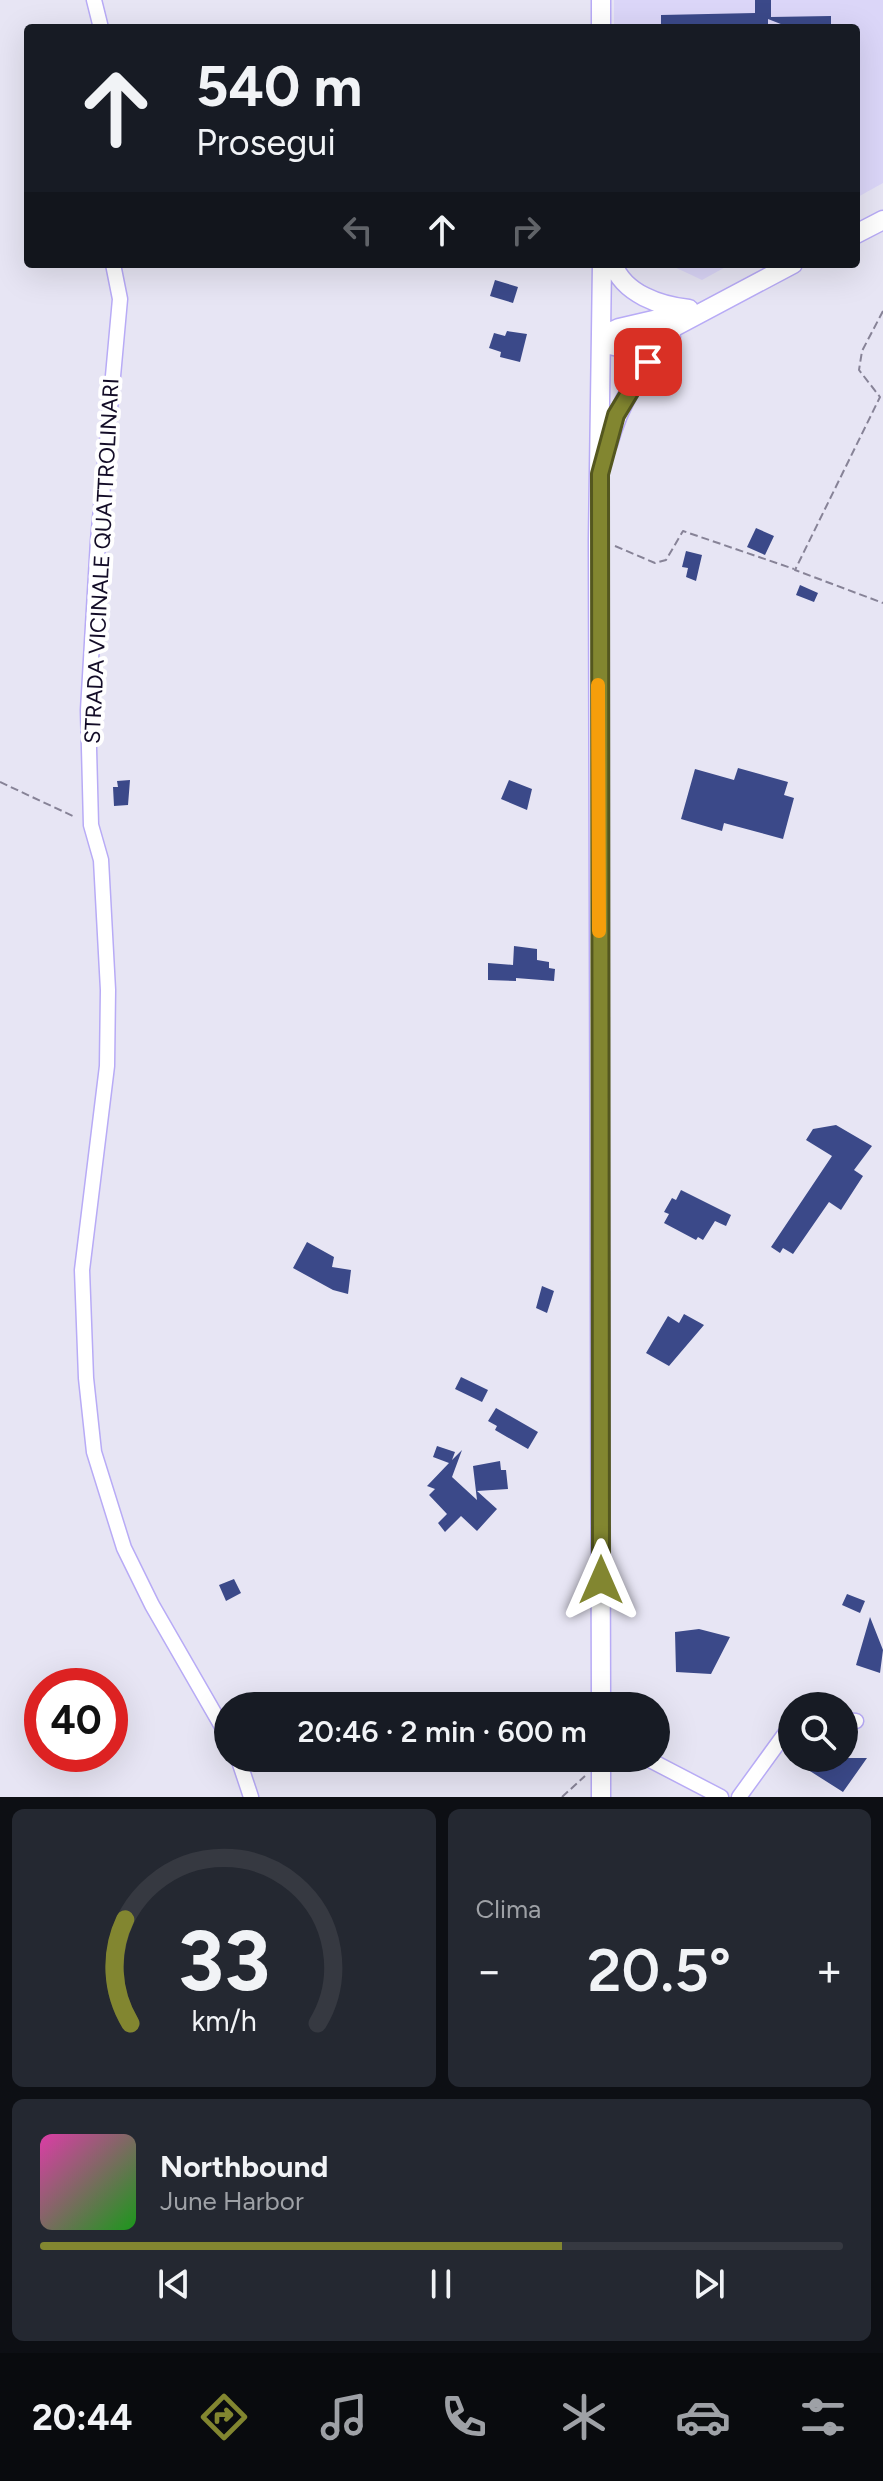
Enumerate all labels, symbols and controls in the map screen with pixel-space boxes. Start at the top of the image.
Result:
text: 540 m [196,53,362,120]
icon: ahead [64,56,168,160]
text: Prosegui [196,121,336,164]
icon: left [336,208,380,252]
icon: ahead [420,208,464,252]
icon: right [504,208,548,252]
pin [614,328,682,396]
icon: arrive [626,340,670,384]
street label: STRADA VICINALE QUATTROLINARI [78,377,125,745]
position arrow [559,1538,643,1622]
speed limit sign: 40 [24,1668,128,1772]
map controls [778,1692,858,1772]
button: search [778,1692,858,1772]
text: 20:46 · 2 min · 600 m [297,1713,587,1750]
text: Clima [476,1893,541,1925]
text: 33 [177,1911,270,2011]
text: 20.5° [587,1934,731,2006]
text: − [476,1944,503,1997]
text: + [816,1944,843,1997]
text: km/h [191,2004,256,2038]
text: Northbound [160,2148,328,2185]
text: June Harbor [160,2185,304,2217]
icon: previous [152,2262,196,2306]
icon: pause [419,2262,463,2306]
icon: next [687,2262,731,2306]
icon: directions [196,2389,252,2445]
icon: music [316,2389,372,2445]
icon: phone [436,2389,492,2445]
icon: climate [556,2389,612,2445]
icon: car [675,2389,731,2445]
icon: filters [795,2389,851,2445]
text: 20:44 [32,2396,132,2439]

